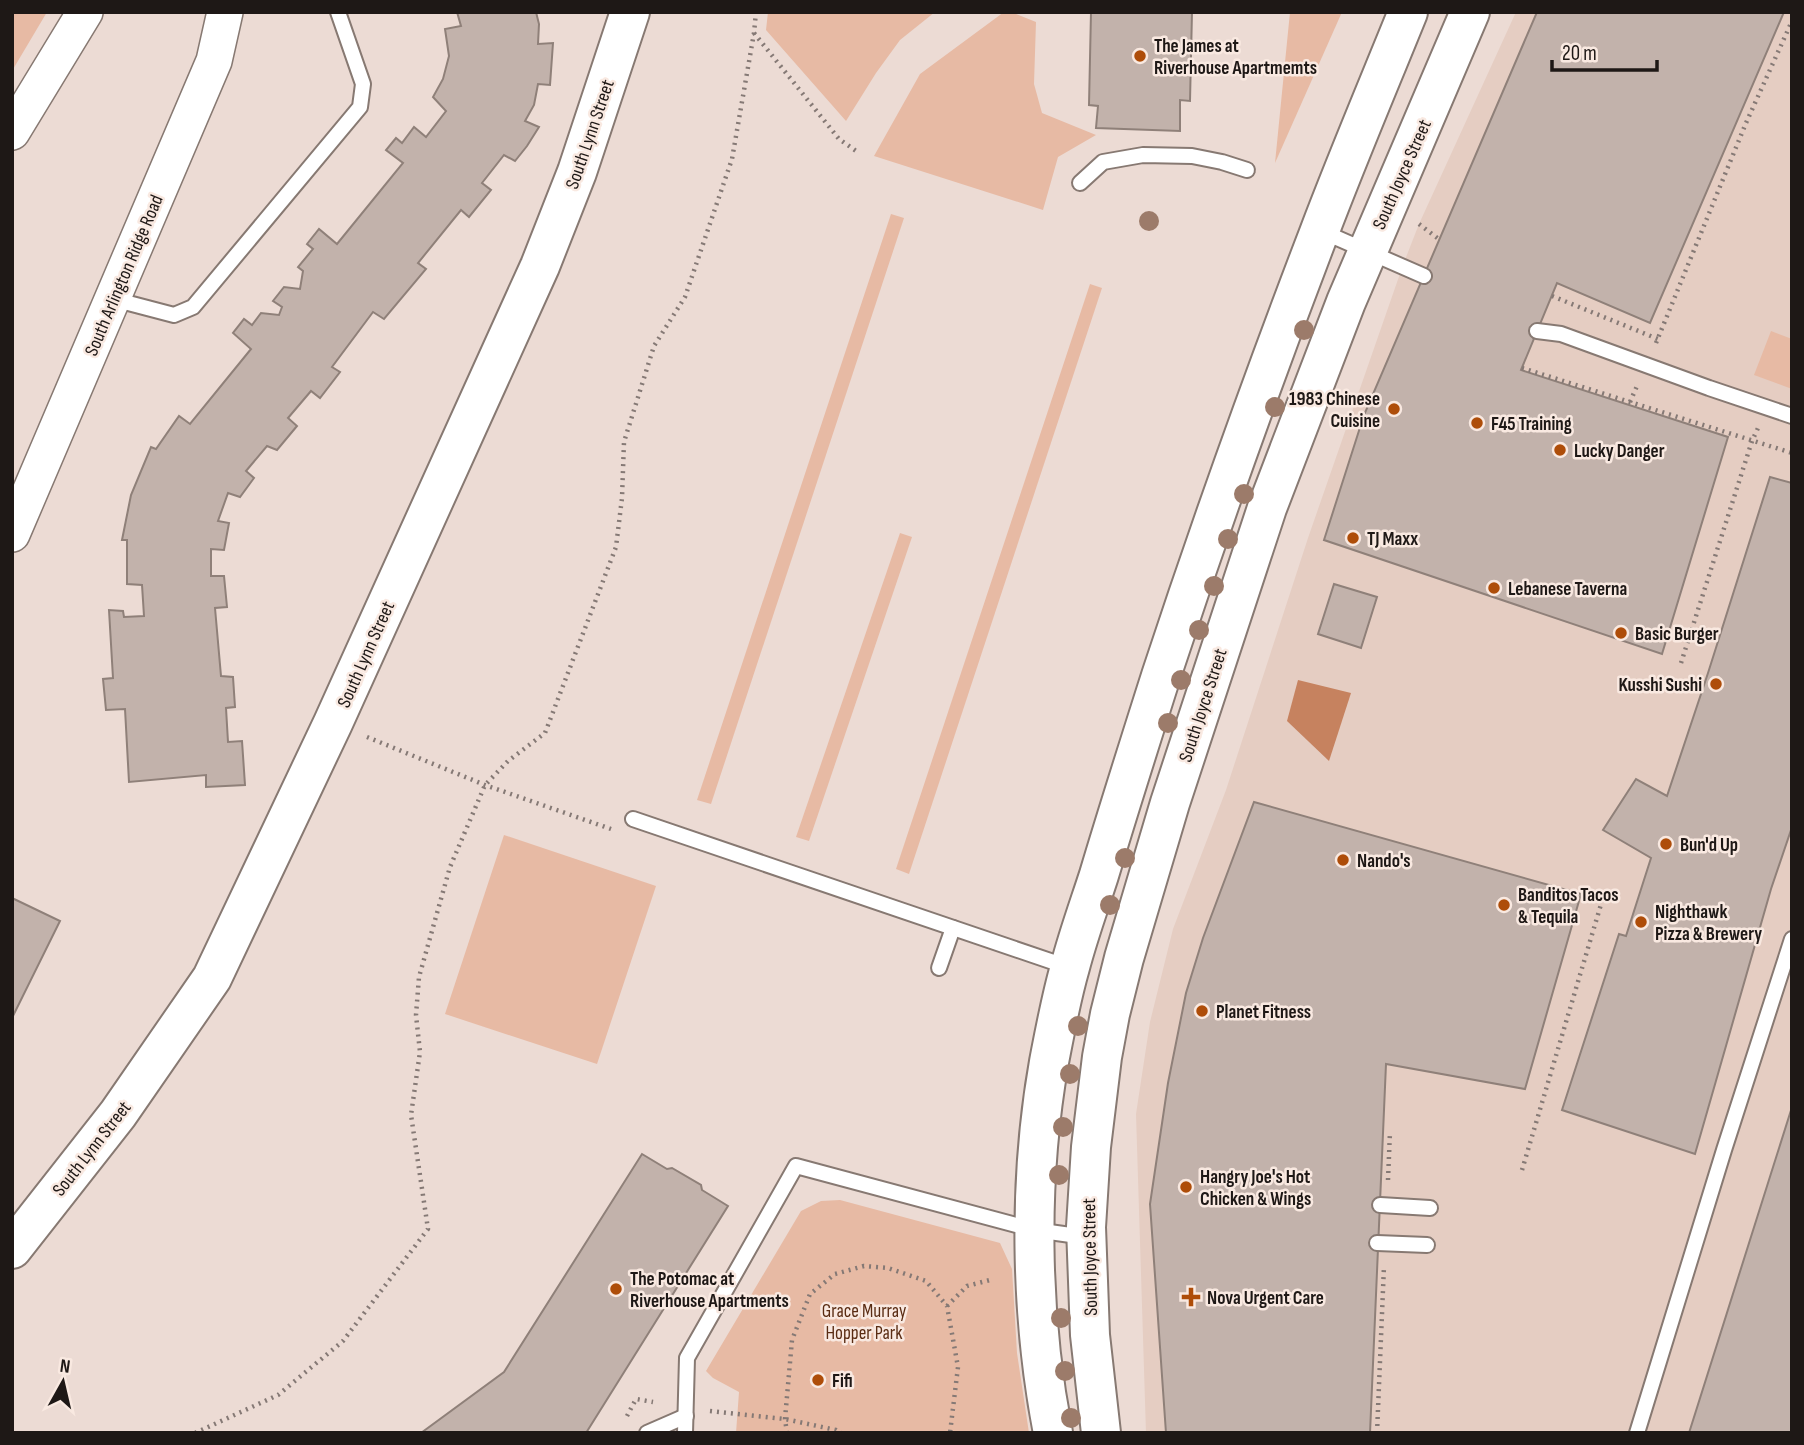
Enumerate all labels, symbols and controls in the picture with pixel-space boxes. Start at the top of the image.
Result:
scale bar [1552,28,1657,72]
place label: The James at Riverhouse Apartmemts [1154,35,1317,80]
text: 20 m [1562,41,1597,66]
marker: The James at Riverhouse Apartmemts [1132,48,1148,64]
street label: South Lynn Street [561,77,620,192]
street label: South Joyce Street [1368,116,1437,233]
street label: South Arlington Ridge Road [80,192,169,360]
place label: 1983 Chinese Cuisine [1289,388,1380,433]
marker: 1983 Chinese Cuisine [1386,401,1402,417]
place label: F45 Training [1491,413,1572,436]
marker: F45 Training [1469,415,1485,431]
place label: Lucky Danger [1574,440,1665,463]
marker: Lucky Danger [1552,442,1568,458]
place label: TJ Maxx [1367,528,1418,551]
marker: TJ Maxx [1345,530,1361,546]
place label: Lebanese Taverna [1508,578,1627,601]
marker: Lebanese Taverna [1486,580,1502,596]
street label: South Lynn Street [333,598,400,711]
place label: Basic Burger [1635,623,1719,646]
marker: Basic Burger [1613,625,1629,641]
street label: South Joyce Street [1174,646,1233,765]
place label: Kusshi Sushi [1618,674,1702,697]
marker: Kusshi Sushi [1708,676,1724,692]
place label: Bun'd Up [1680,834,1738,857]
marker: Bun'd Up [1658,836,1674,852]
place label: Nando's [1357,850,1411,873]
marker: Nando's [1335,852,1351,868]
place label: Banditos Tacos & Tequila [1518,884,1619,929]
marker: Banditos Tacos & Tequila [1496,897,1512,913]
place label: Nighthawk Pizza & Brewery [1655,901,1762,946]
marker: Nighthawk Pizza & Brewery [1633,914,1649,930]
place label: Planet Fitness [1216,1001,1311,1024]
marker: Planet Fitness [1194,1003,1210,1019]
street label: South Lynn Street [48,1097,137,1201]
place label: Hangry Joe's Hot Chicken & Wings [1200,1166,1311,1211]
marker: Hangry Joe's Hot Chicken & Wings [1178,1179,1194,1195]
street label: South Joyce Street [1078,1198,1103,1316]
place label: The Potomac at Riverhouse Apartments [630,1268,789,1313]
marker: The Potomac at Riverhouse Apartments [608,1281,624,1297]
marker: Nova Urgent Care [1181,1287,1201,1307]
place label: Nova Urgent Care [1207,1287,1324,1310]
park label: Grace Murray Hopper Park [822,1300,907,1345]
north arrow [28,1347,98,1417]
text: N [59,1355,72,1379]
place label: Fifi [832,1370,853,1393]
marker: Fifi [810,1372,826,1388]

